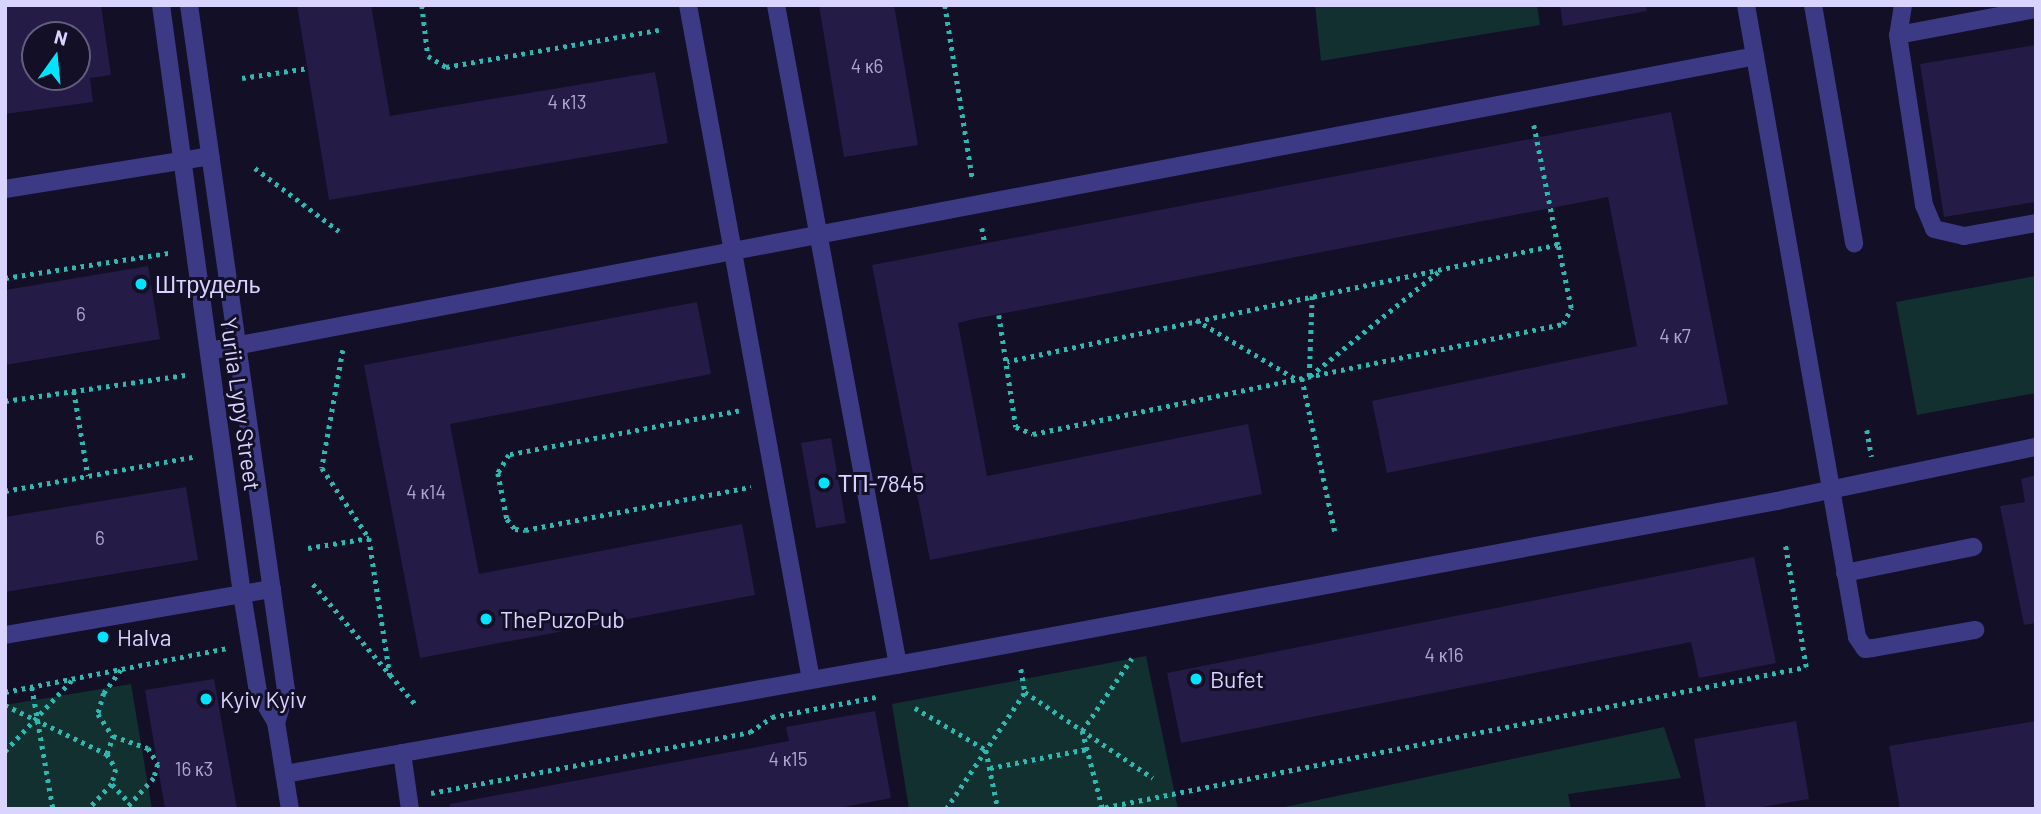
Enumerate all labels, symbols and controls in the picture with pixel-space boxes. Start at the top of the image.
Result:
north arrow [21,21,91,91]
text: N [52,24,70,50]
house number: 4 к6 [851,55,883,77]
house number: 4 к13 [547,91,587,113]
place label: Штрудель [155,270,261,298]
marker: Штрудель [133,276,149,292]
house number: 6 [76,303,86,325]
street label: Yuriia Lypy Street [215,315,267,493]
house number: 4 к7 [1659,325,1691,347]
place label: ТП-7845 [838,469,924,497]
marker: ТП-7845 [816,475,832,491]
house number: 4 к14 [406,481,446,503]
house number: 6 [95,527,105,549]
place label: ThePuzoPub [500,605,625,633]
marker: ThePuzoPub [478,611,494,627]
place label: Halva [117,623,172,651]
marker: Halva [95,629,111,645]
house number: 4 к16 [1424,644,1464,666]
place label: Bufet [1210,665,1264,693]
marker: Bufet [1188,671,1204,687]
place label: Kyiv Kyiv [220,685,307,713]
marker: Kyiv Kyiv [198,691,214,707]
house number: 4 к15 [769,748,807,770]
house number: 16 к3 [175,758,213,780]

